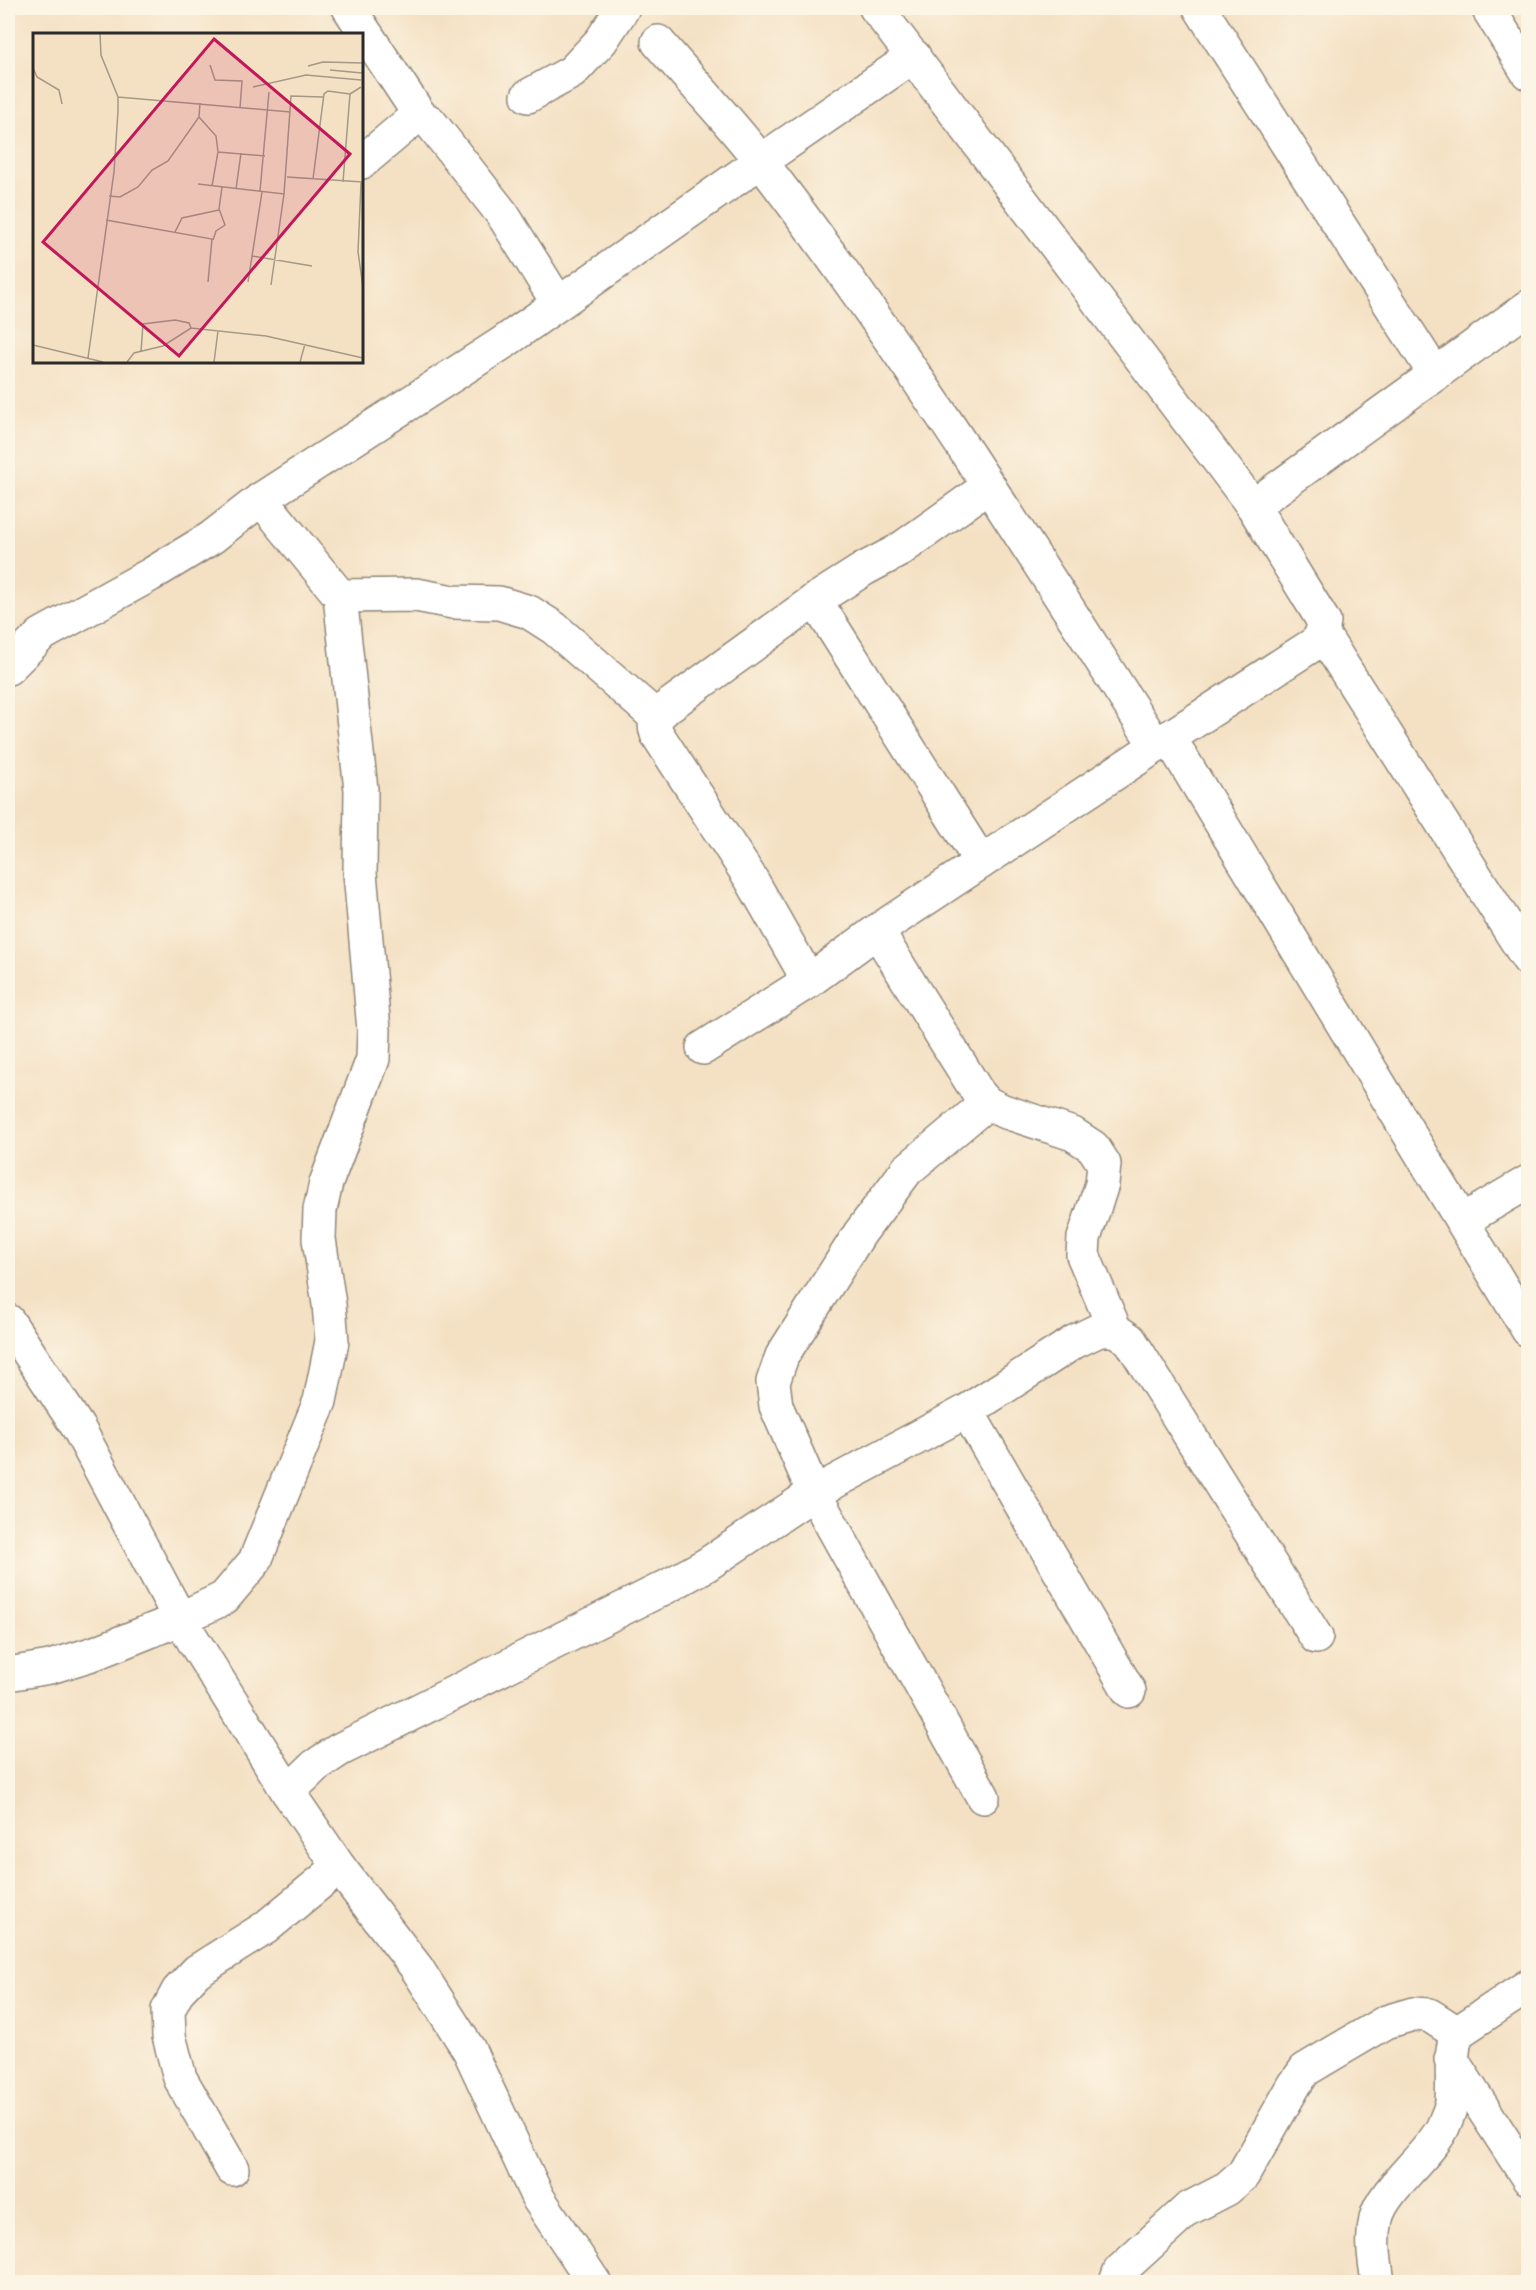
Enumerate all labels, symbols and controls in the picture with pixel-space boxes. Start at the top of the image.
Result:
inset map [33,33,363,363]

